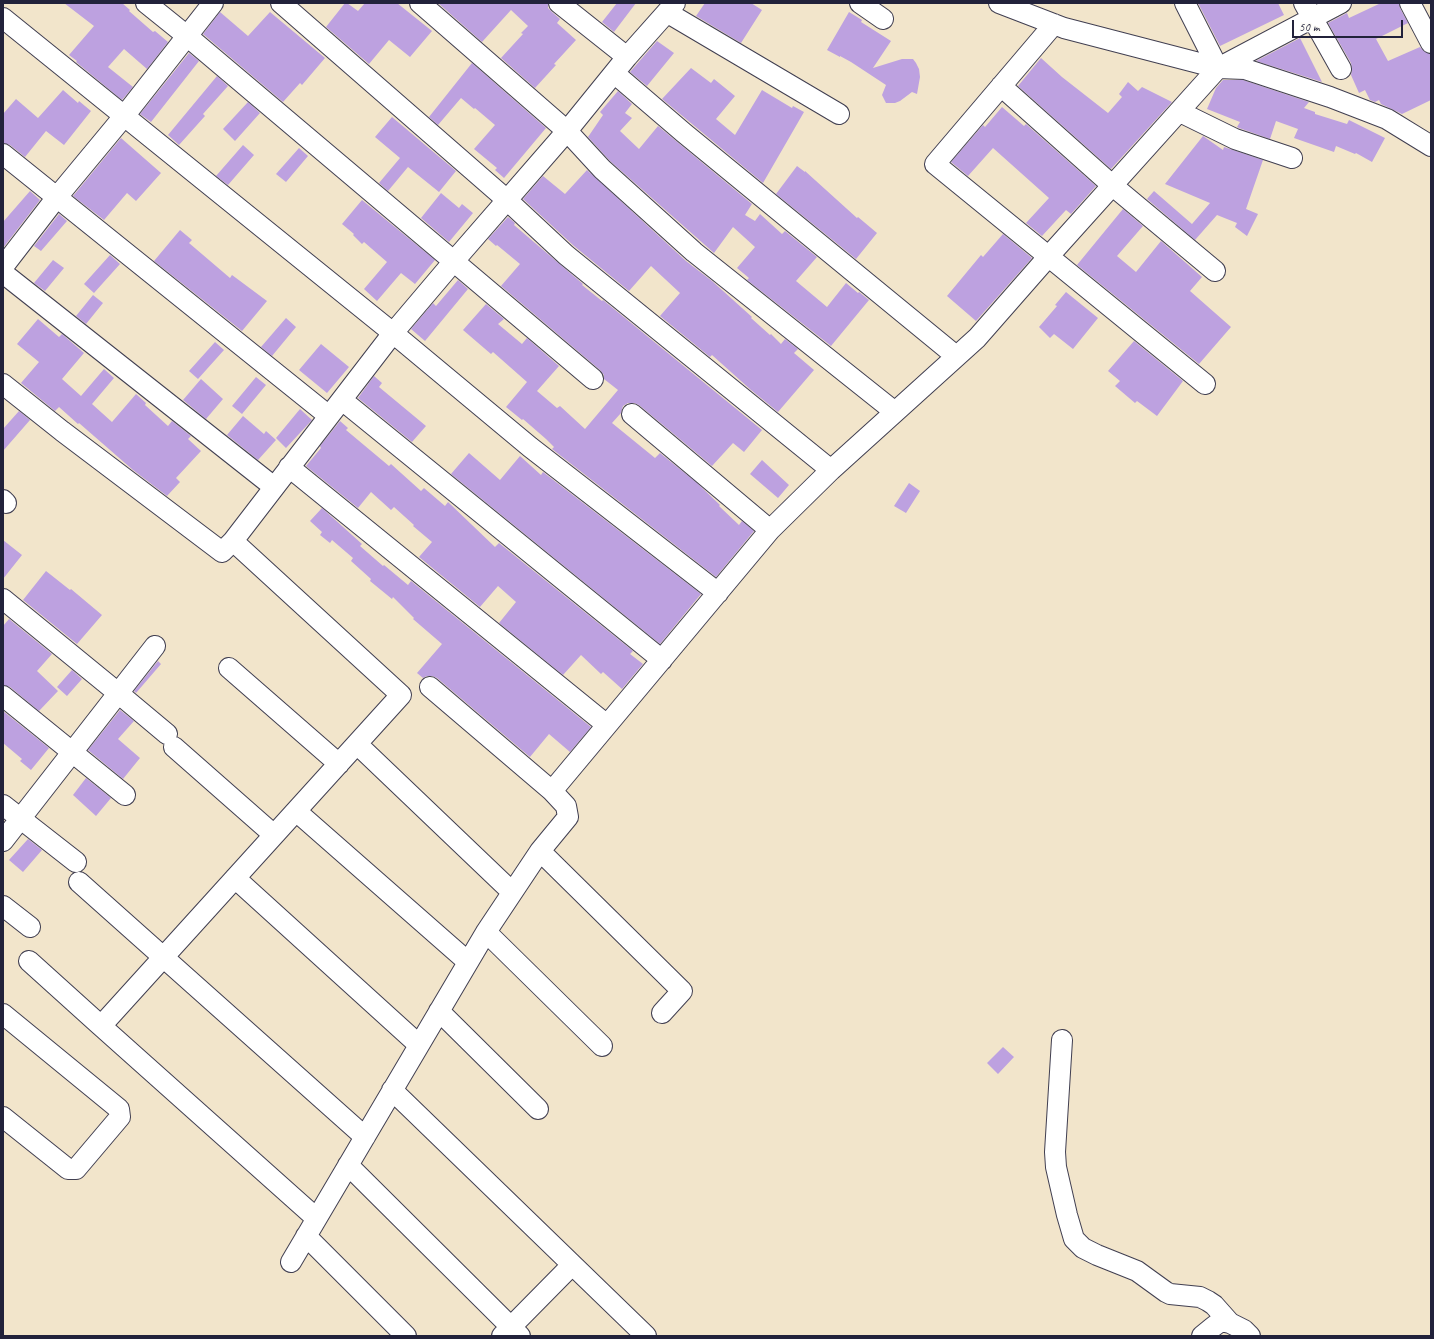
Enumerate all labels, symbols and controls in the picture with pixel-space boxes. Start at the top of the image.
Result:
scale bar [1294,12,1405,38]
text: 50 m [1299,19,1319,35]

